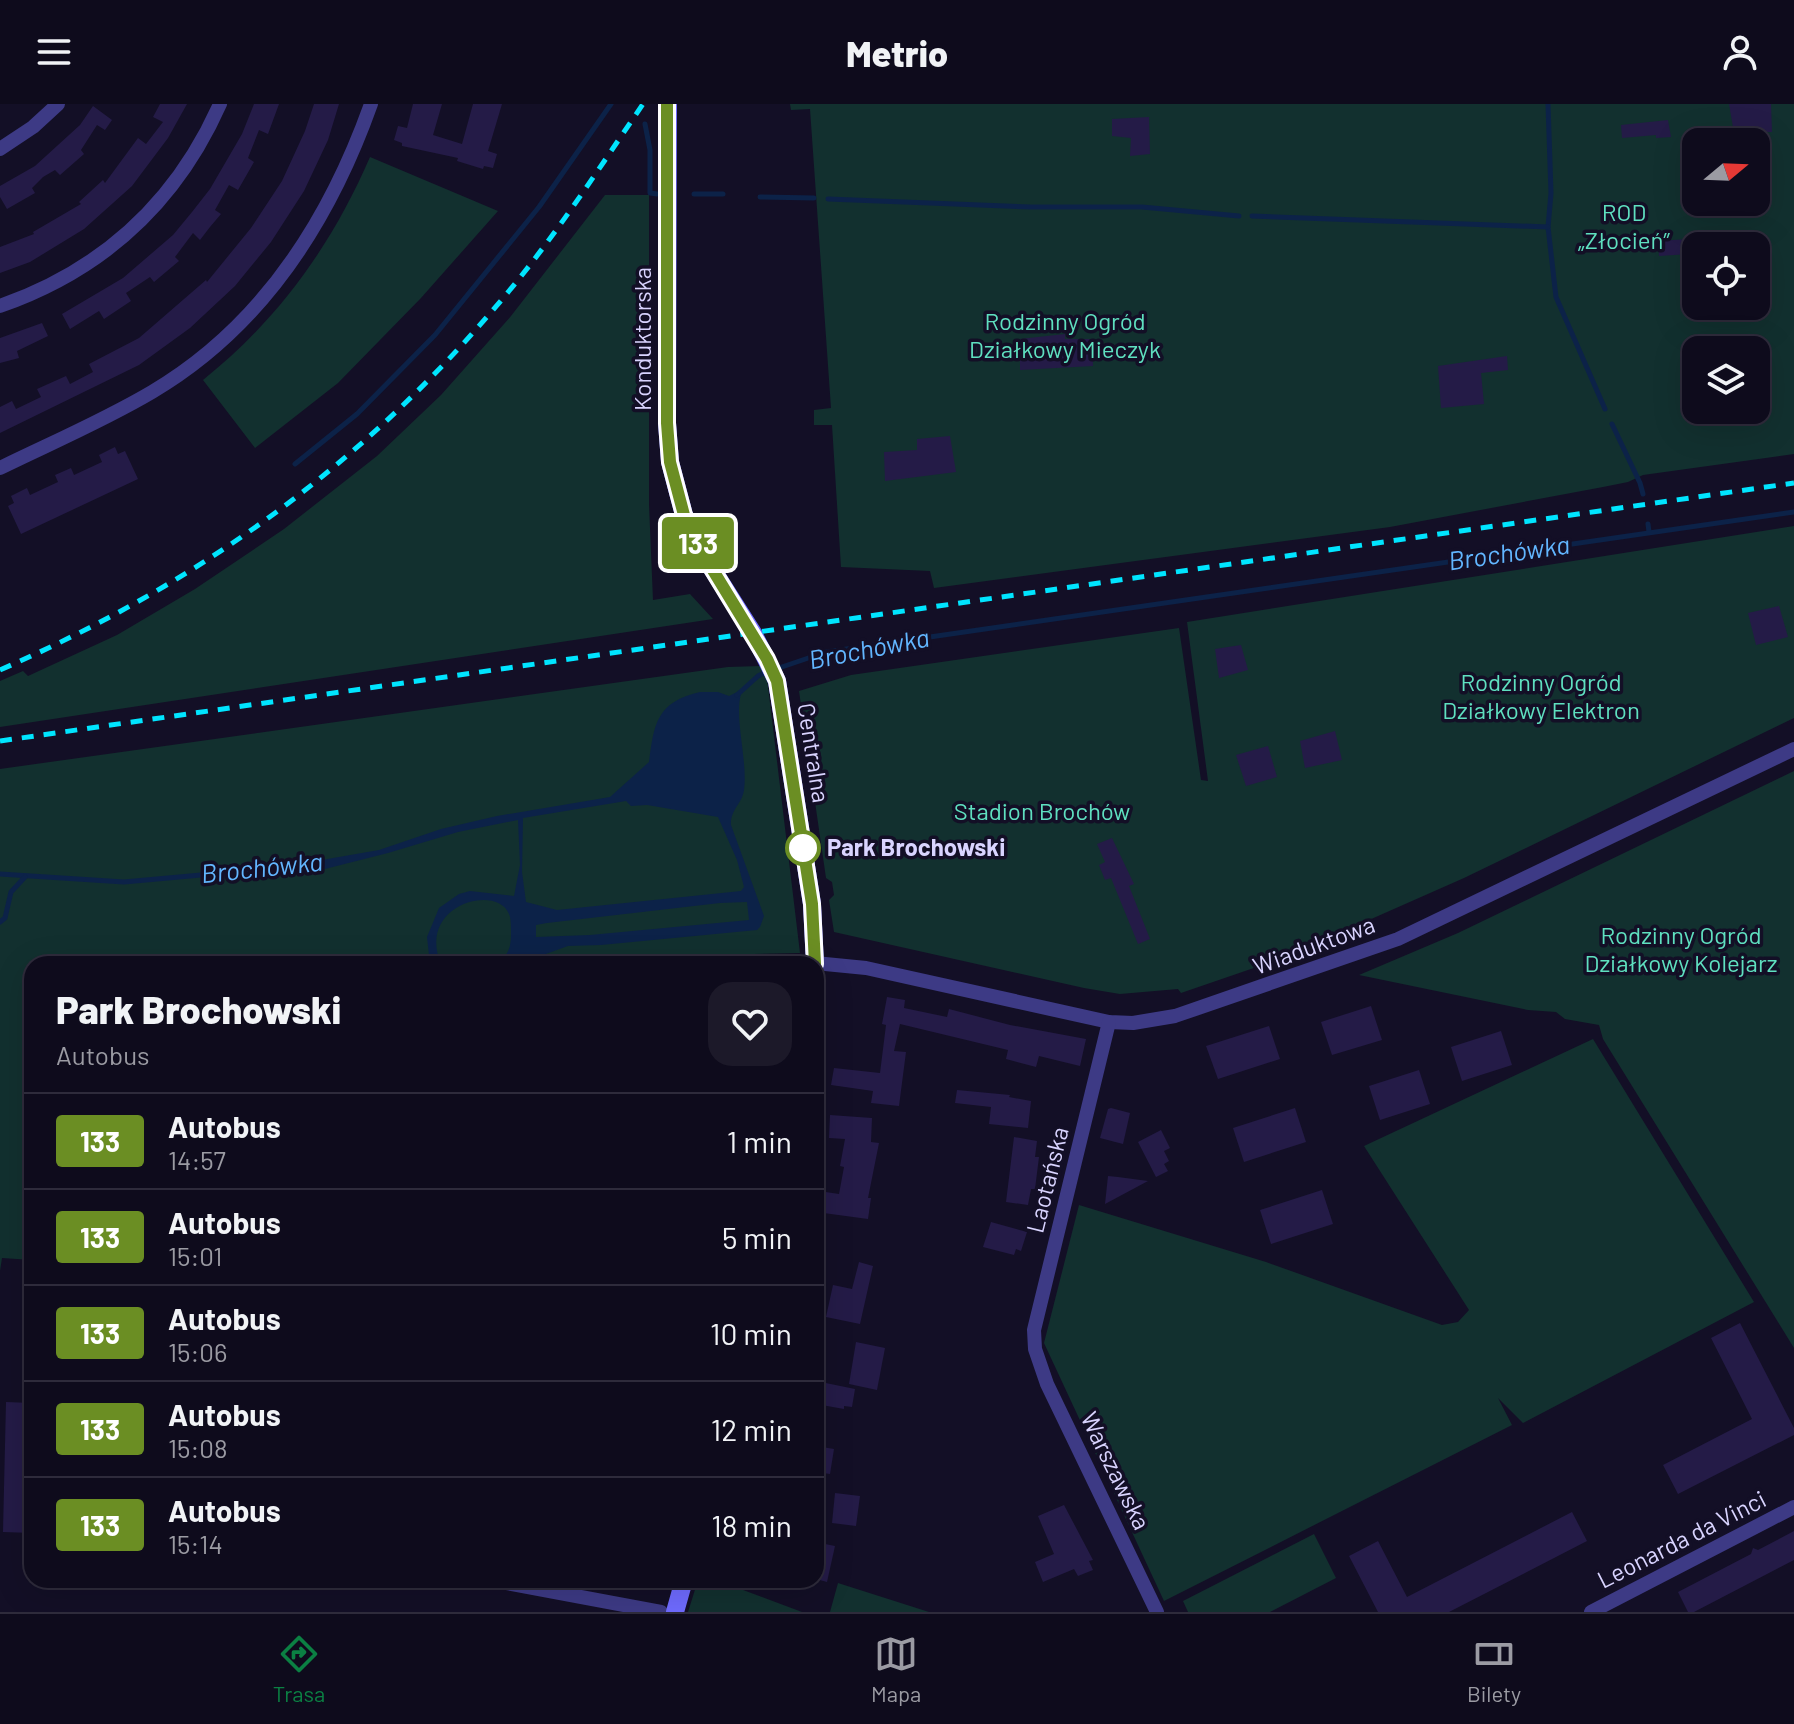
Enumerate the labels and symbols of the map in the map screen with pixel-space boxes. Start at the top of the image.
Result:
north arrow [1682,128,1770,216]
park label: ROD „Złocień” [1578,197,1670,254]
street label: Konduktorska [627,267,656,411]
park label: Rodzinny Ogród Działkowy Mieczyk [969,306,1161,363]
line badge: 133 [652,517,744,569]
water label: Brochówka [1446,528,1572,575]
water label: Brochówka [806,621,932,674]
park label: Rodzinny Ogród Działkowy Elektron [1442,667,1640,724]
street label: Centralna [792,701,837,805]
park label: Stadion Brochów [954,796,1130,825]
marker: Park Brochowski [786,831,820,865]
place label: Park Brochowski [827,832,1005,861]
water label: Brochówka [199,845,324,888]
street label: Wiaduktowa [1249,909,1378,980]
park label: Rodzinny Ogród Działkowy Kolejarz [1585,920,1777,977]
street label: Laotańska [1019,1124,1074,1236]
street label: Warszawska [1075,1407,1157,1534]
street label: Leonarda da Vinci [1592,1484,1770,1594]

